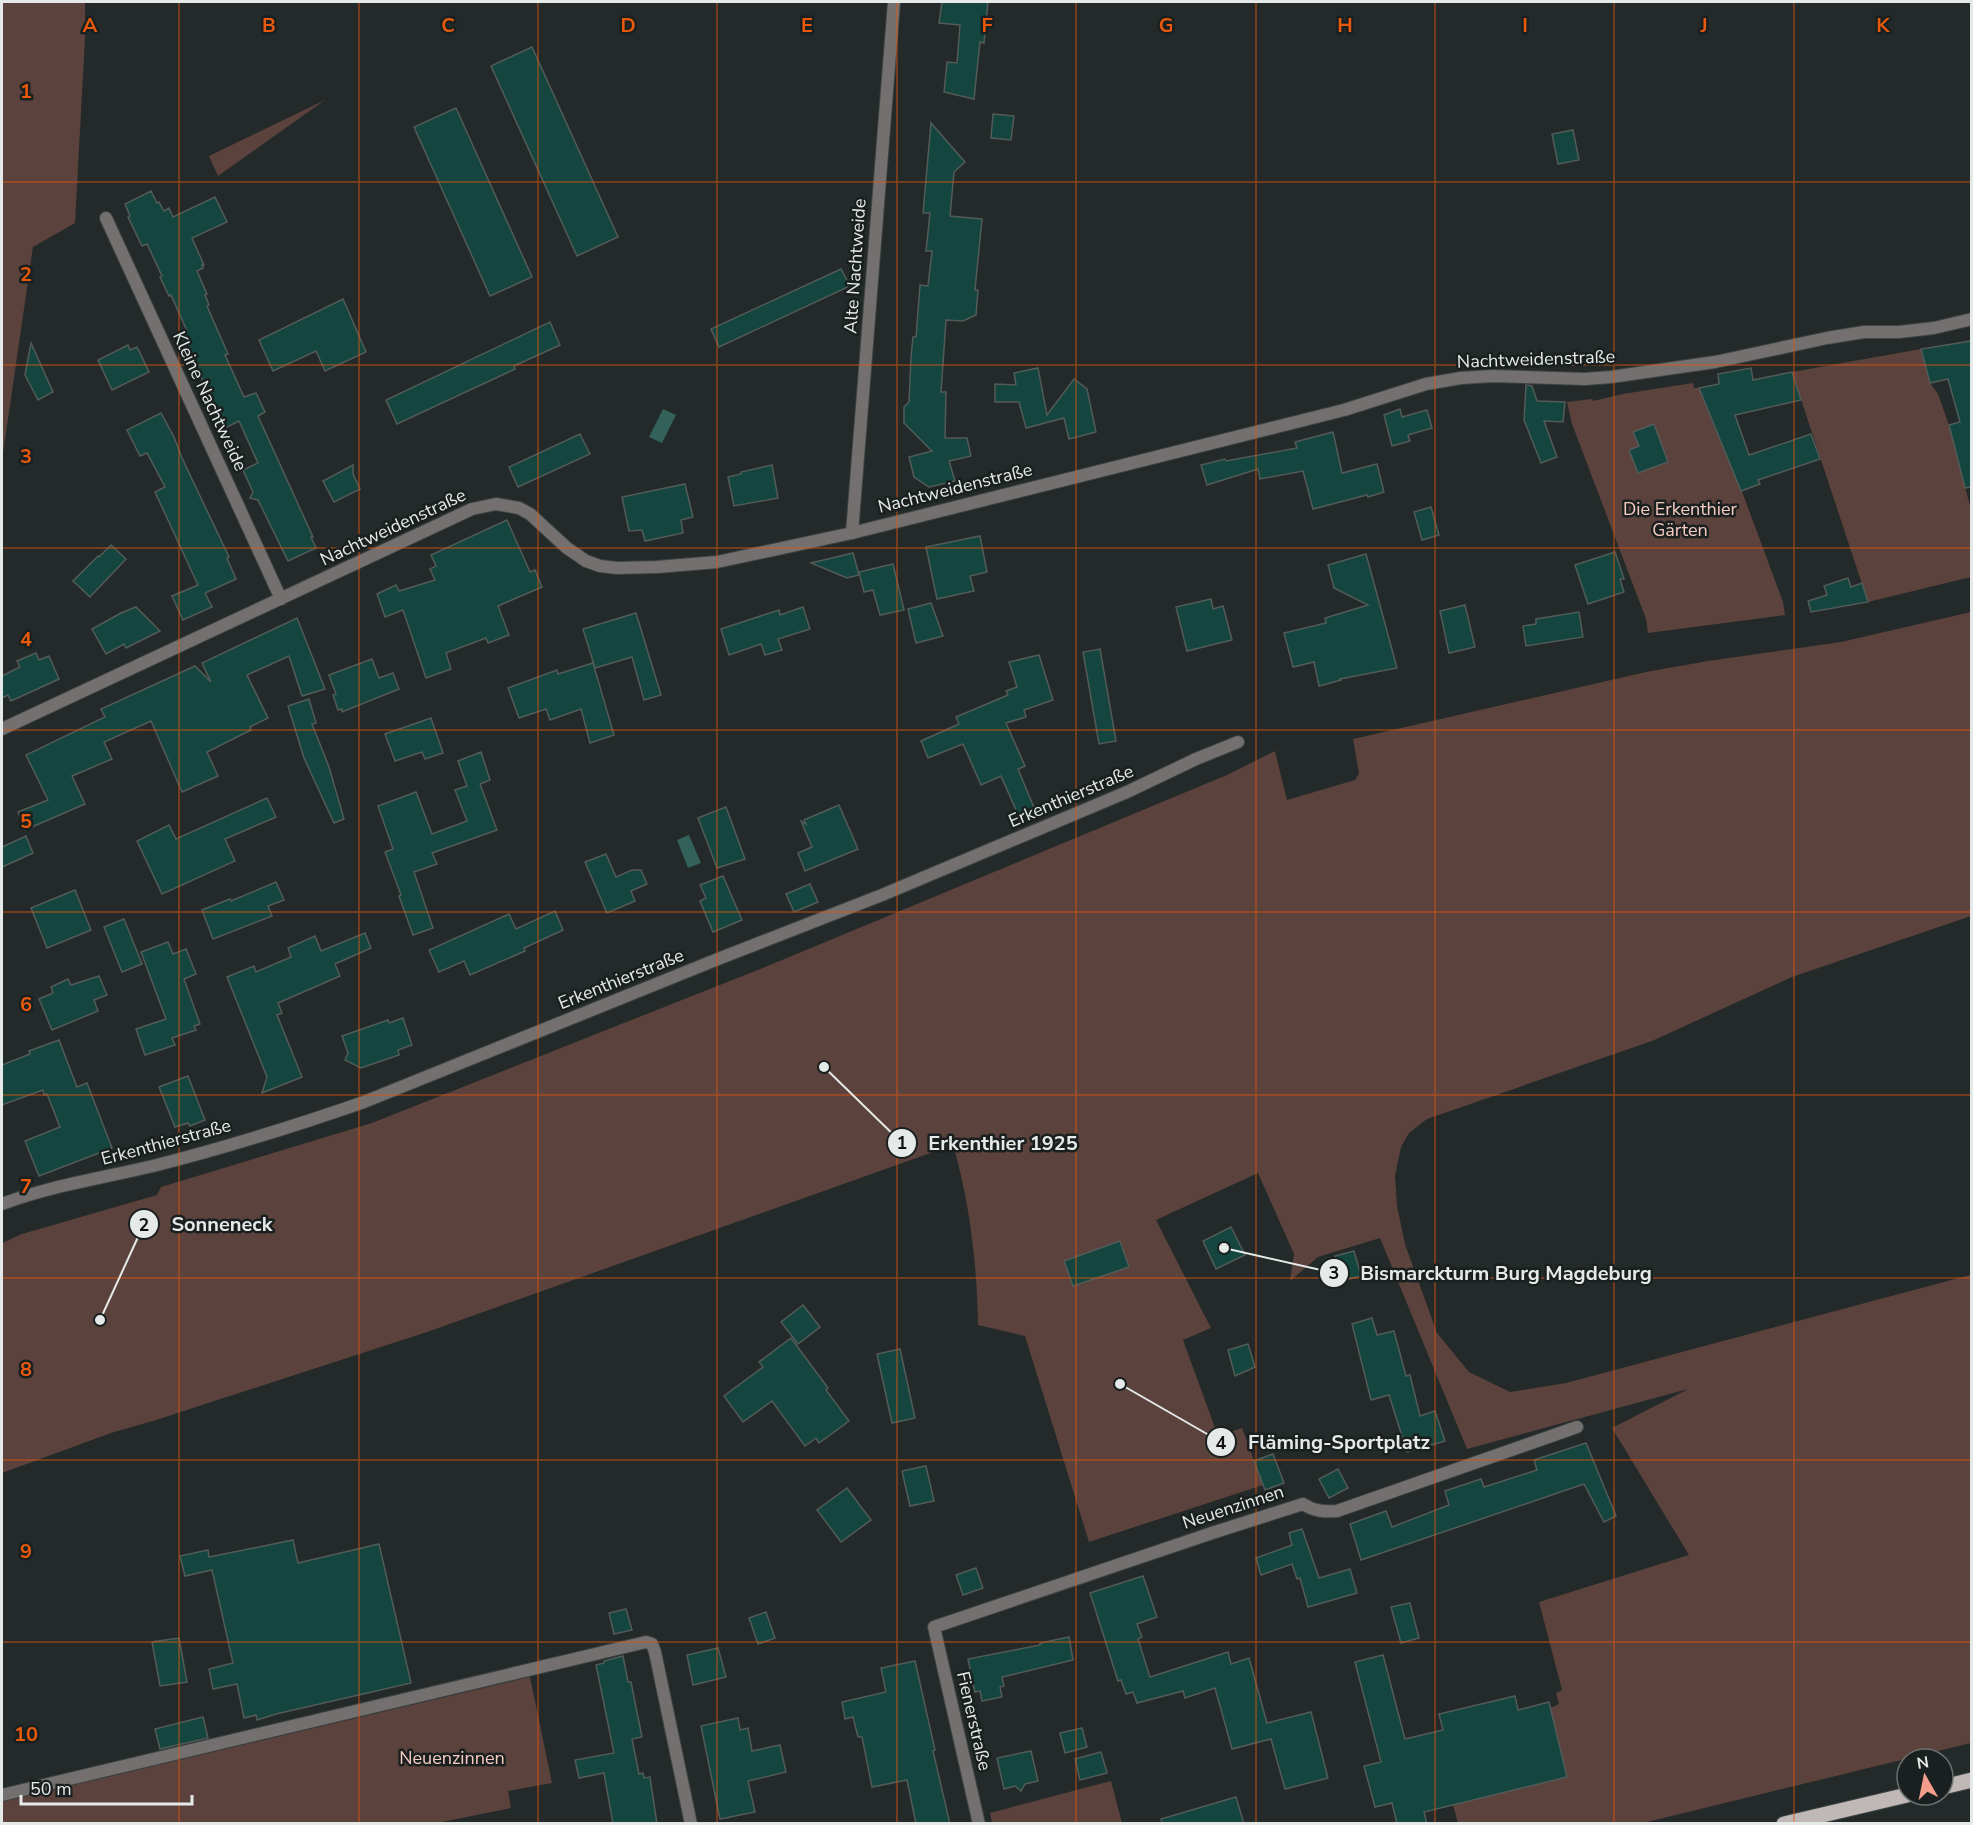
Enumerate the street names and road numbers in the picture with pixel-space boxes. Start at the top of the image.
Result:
street label: Alte Nachtweide [838,198,872,334]
street label: Kleine Nachtweide [167,327,253,475]
street label: Nachtweidenstraße [1456,344,1616,374]
street label: Nachtweidenstraße [875,457,1035,519]
street label: Nachtweidenstraße [316,483,470,571]
street label: Erkenthierstraße [1005,759,1137,833]
street label: Erkenthierstraße [555,943,687,1015]
street label: Erkenthierstraße [98,1113,234,1171]
street label: Neuenzinnen [1179,1479,1287,1535]
street label: Fienerstraße [951,1669,997,1773]

